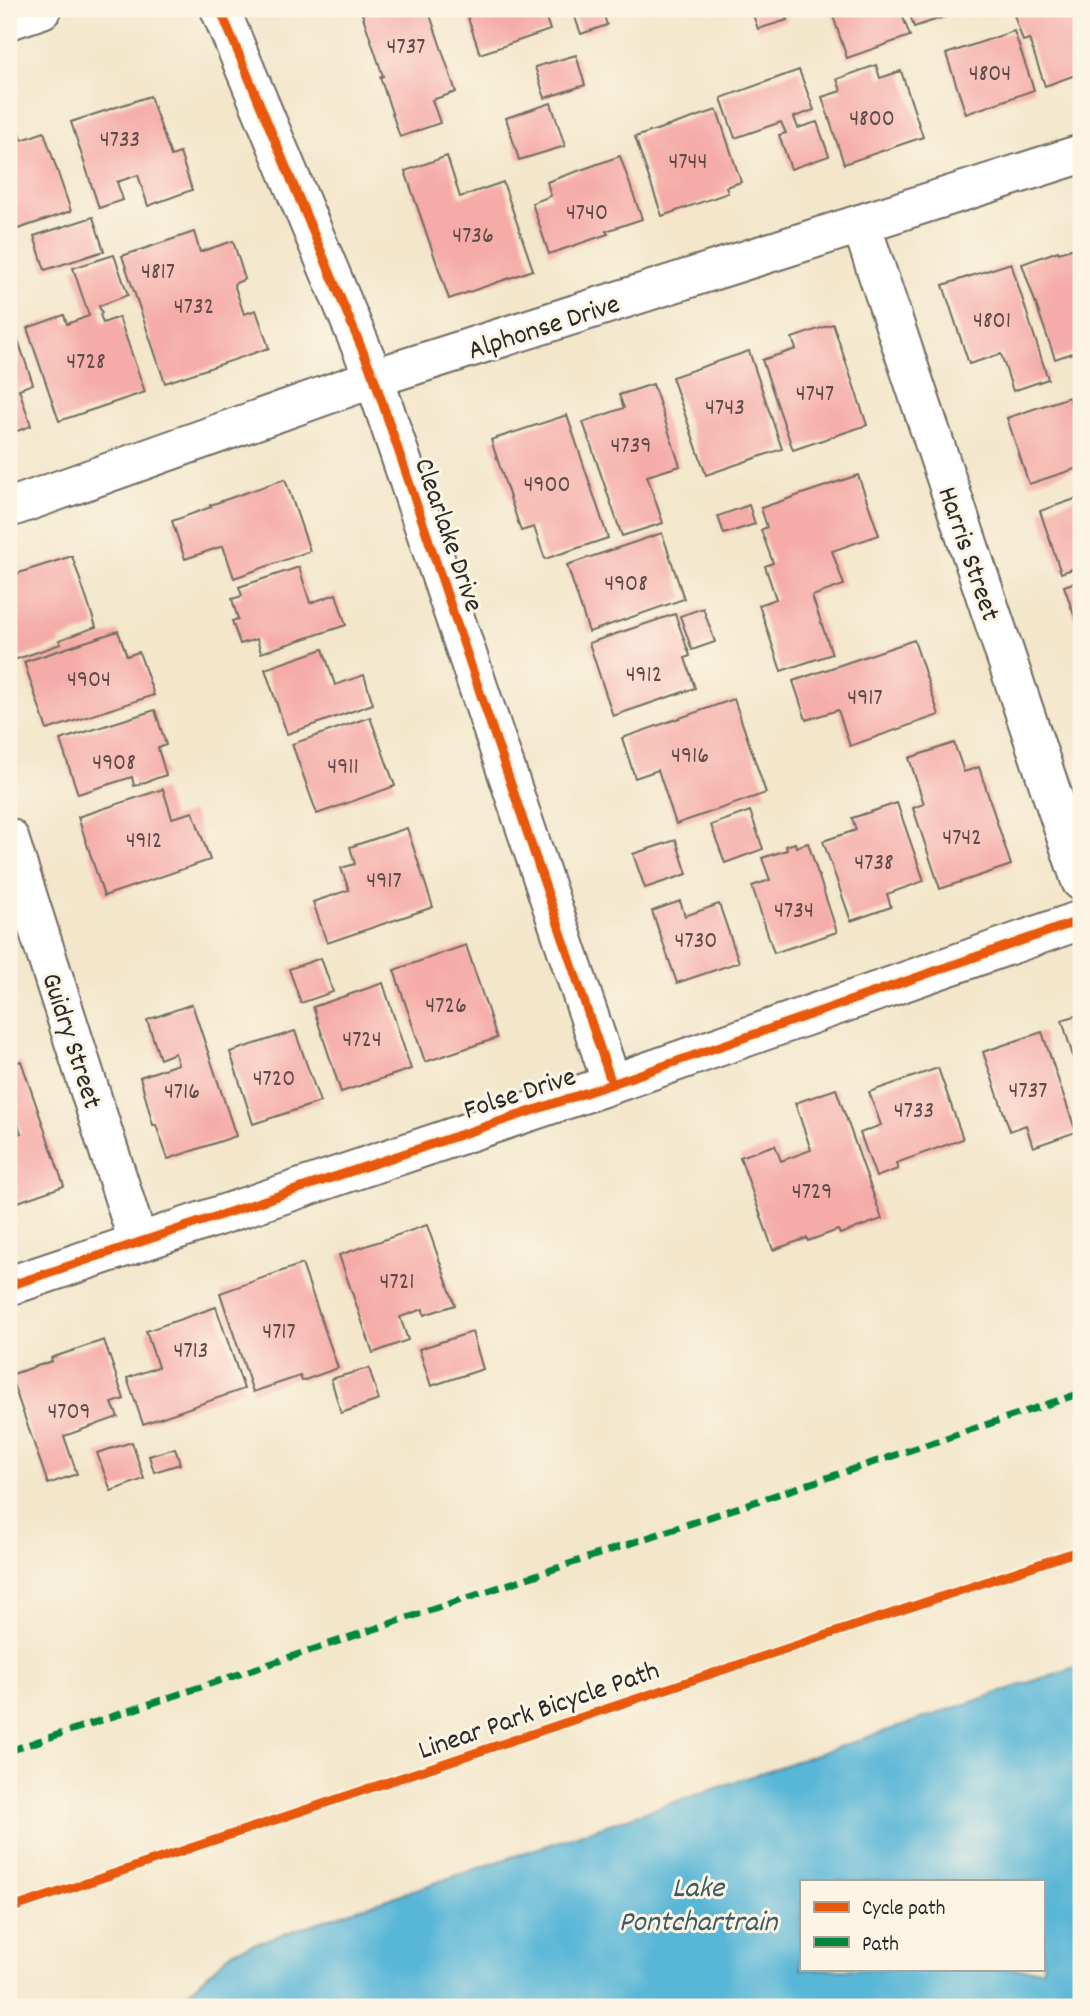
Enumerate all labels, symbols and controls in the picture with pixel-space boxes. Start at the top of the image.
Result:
house number: 4737 [387,31,426,65]
house number: 4804 [969,58,1011,92]
house number: 4800 [849,103,895,137]
house number: 4733 [100,124,140,158]
house number: 4744 [668,146,708,180]
house number: 4740 [566,197,608,231]
house number: 4736 [452,220,494,254]
house number: 4817 [141,256,175,290]
street label: Alphonse Drive [463,286,626,373]
house number: 4732 [174,291,214,325]
house number: 4801 [973,305,1011,339]
house number: 4728 [66,346,106,380]
house number: 4747 [796,378,834,412]
house number: 4743 [705,392,745,426]
house number: 4739 [611,430,651,464]
street label: Clearlake Drive [401,453,491,618]
house number: 4900 [523,469,571,503]
street label: Harris Street [925,482,1008,627]
house number: 4908 [604,568,648,602]
house number: 4912 [626,659,662,693]
house number: 4904 [67,664,111,698]
house number: 4917 [847,682,883,716]
house number: 4916 [671,740,709,774]
house number: 4908 [92,747,136,781]
house number: 4911 [327,751,359,785]
house number: 4742 [942,822,982,856]
house number: 4912 [126,825,162,859]
house number: 4738 [854,847,894,881]
house number: 4917 [366,865,402,899]
house number: 4734 [774,895,814,929]
house number: 4730 [675,925,717,959]
street label: Guidry Street [28,968,110,1115]
house number: 4726 [425,990,467,1024]
house number: 4724 [342,1024,382,1058]
street label: Folse Drive [459,1059,582,1133]
house number: 4720 [253,1063,295,1097]
house number: 4737 [1009,1075,1048,1109]
house number: 4716 [164,1076,200,1110]
house number: 4733 [894,1095,934,1129]
house number: 4729 [792,1176,832,1210]
house number: 4721 [380,1266,414,1300]
house number: 4717 [262,1316,296,1350]
house number: 4713 [173,1335,209,1369]
house number: 4709 [47,1396,91,1430]
street label: Linear Park Bicycle Path [414,1653,666,1773]
water label: Lake Pontchartrain [619,1869,778,1946]
legend [800,1880,1044,1970]
text: Cycle path [862,1895,945,1925]
text: Path [862,1931,899,1961]

